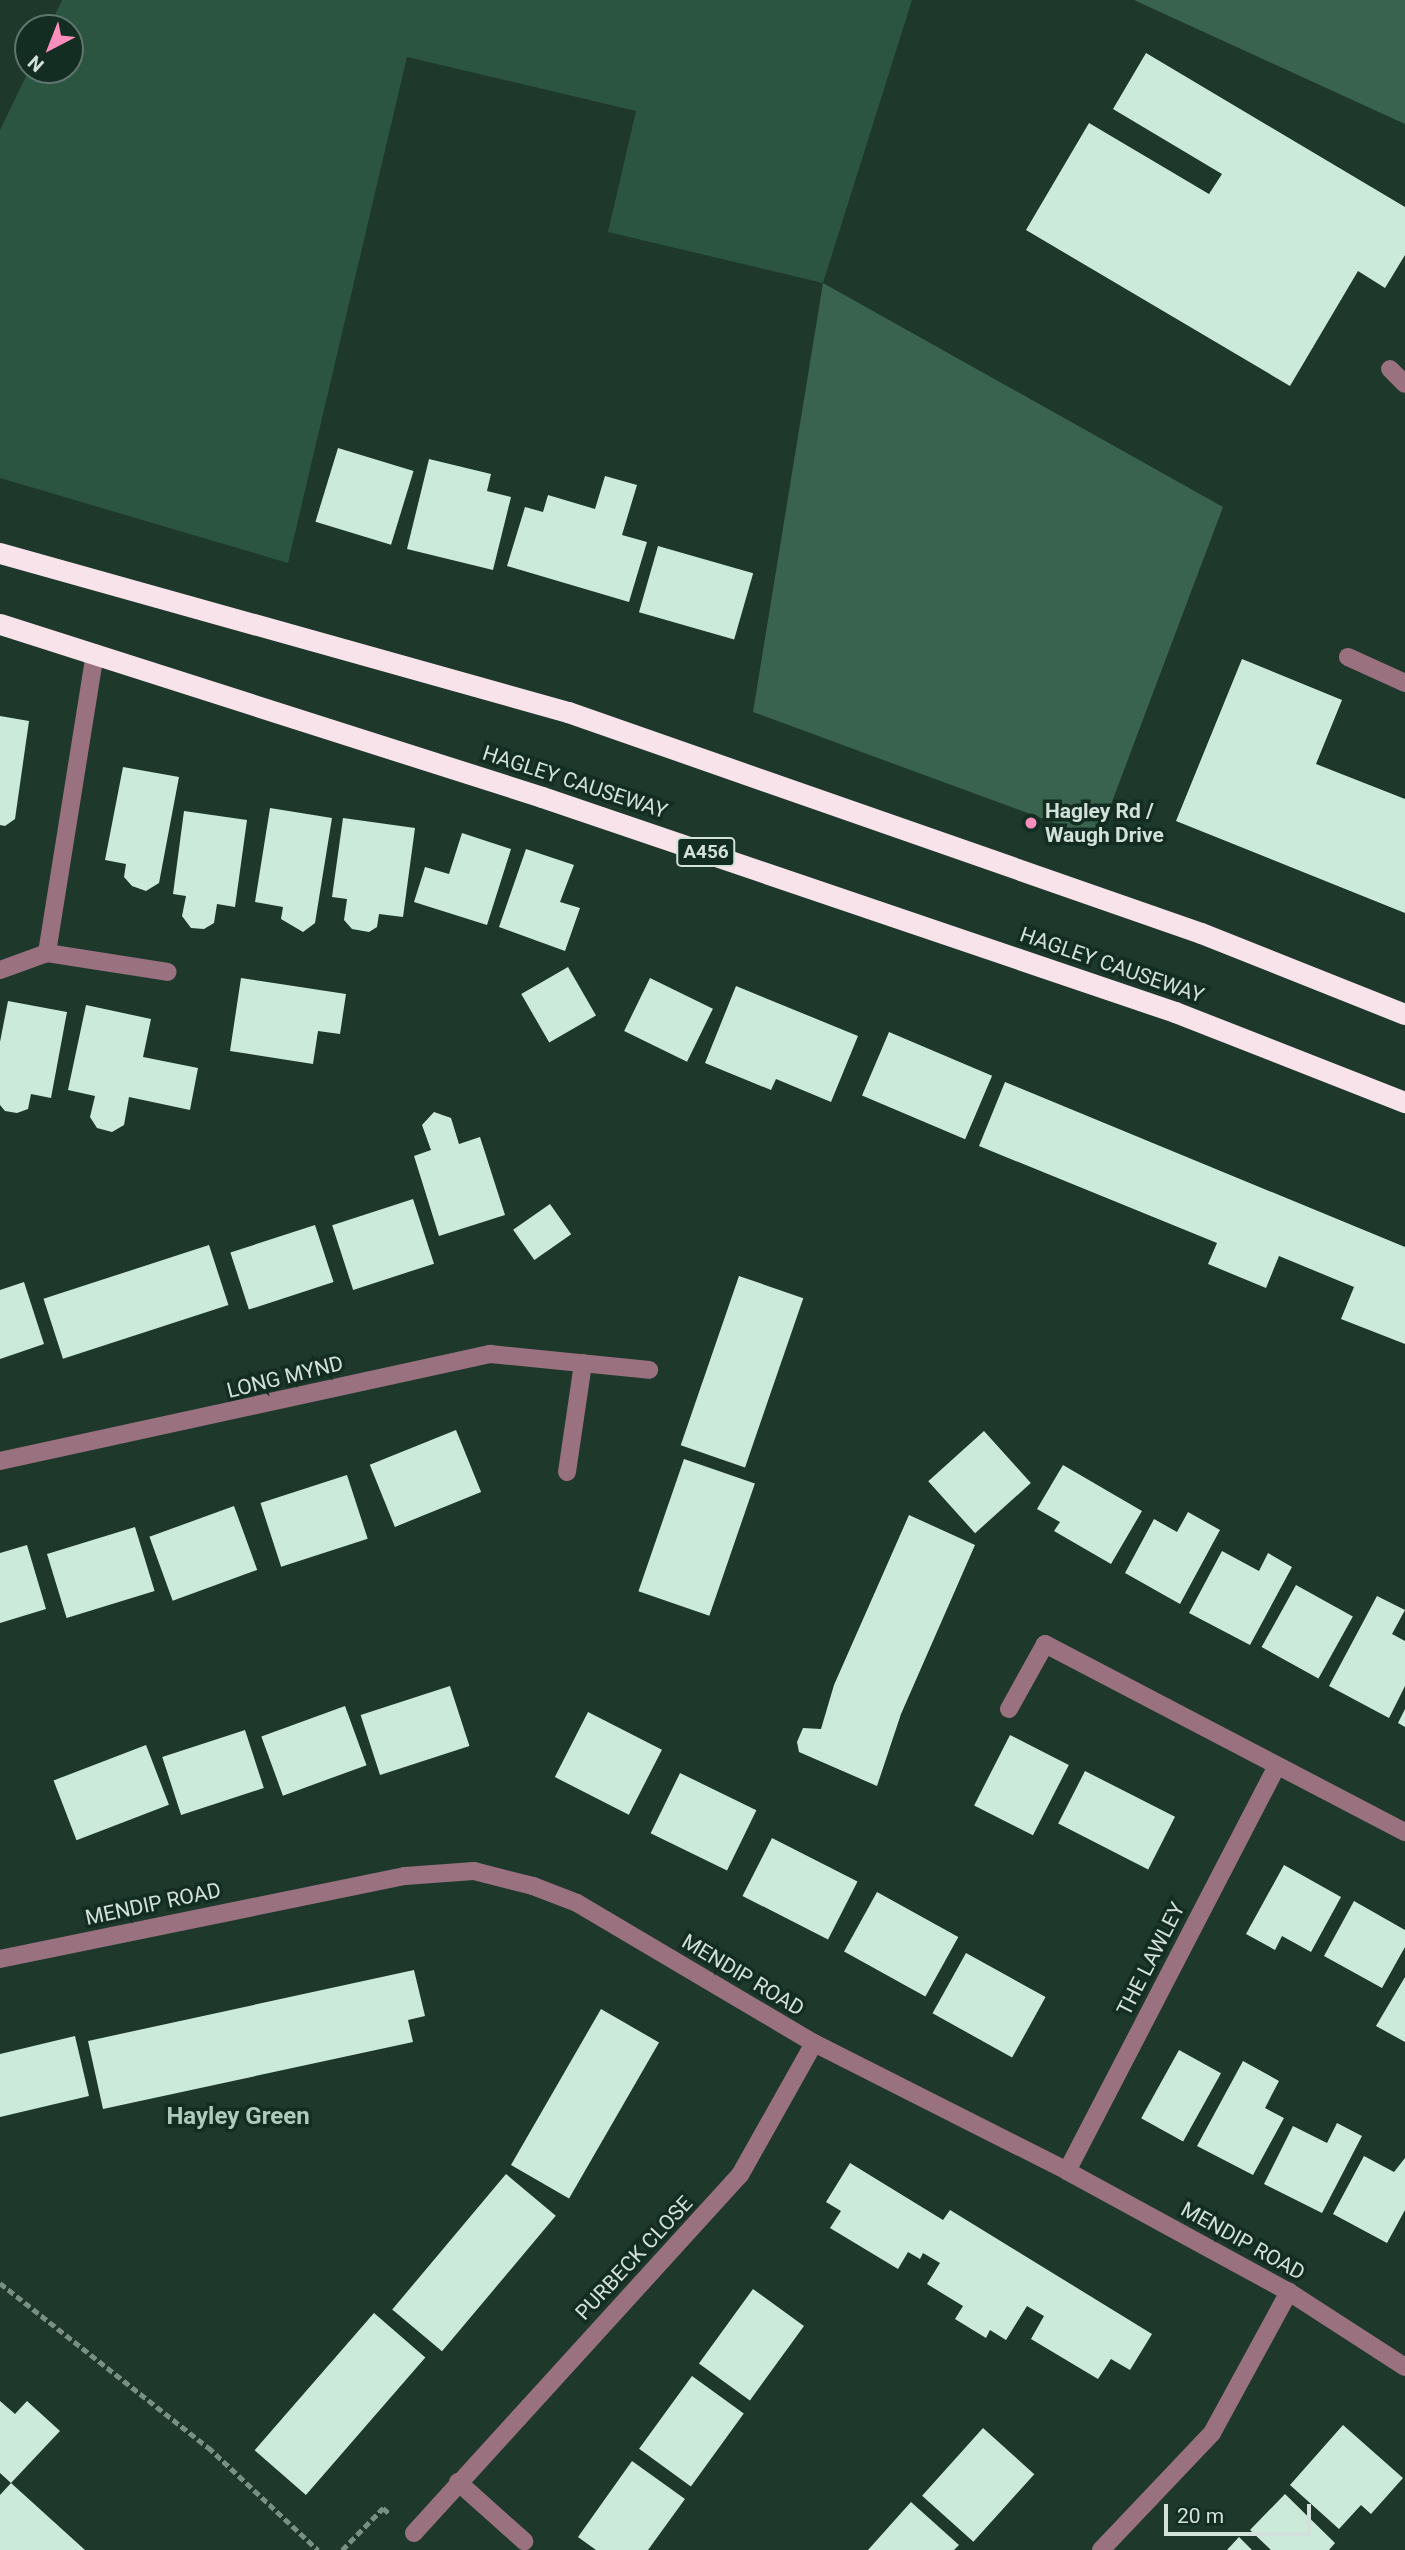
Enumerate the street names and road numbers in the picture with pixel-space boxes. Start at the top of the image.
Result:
street label: HAGLEY CAUSEWAY [479,740,671,824]
road number: A456 [676,836,736,867]
street label: HAGLEY CAUSEWAY [1017,922,1207,1008]
street label: LONG MYND [224,1350,346,1404]
street label: MENDIP ROAD [83,1877,223,1931]
street label: THE LAWLEY [1112,1898,1190,2020]
street label: MENDIP ROAD [677,1929,809,2021]
street label: PURBECK CLOSE [570,2191,698,2325]
street label: MENDIP ROAD [1177,2197,1309,2285]

